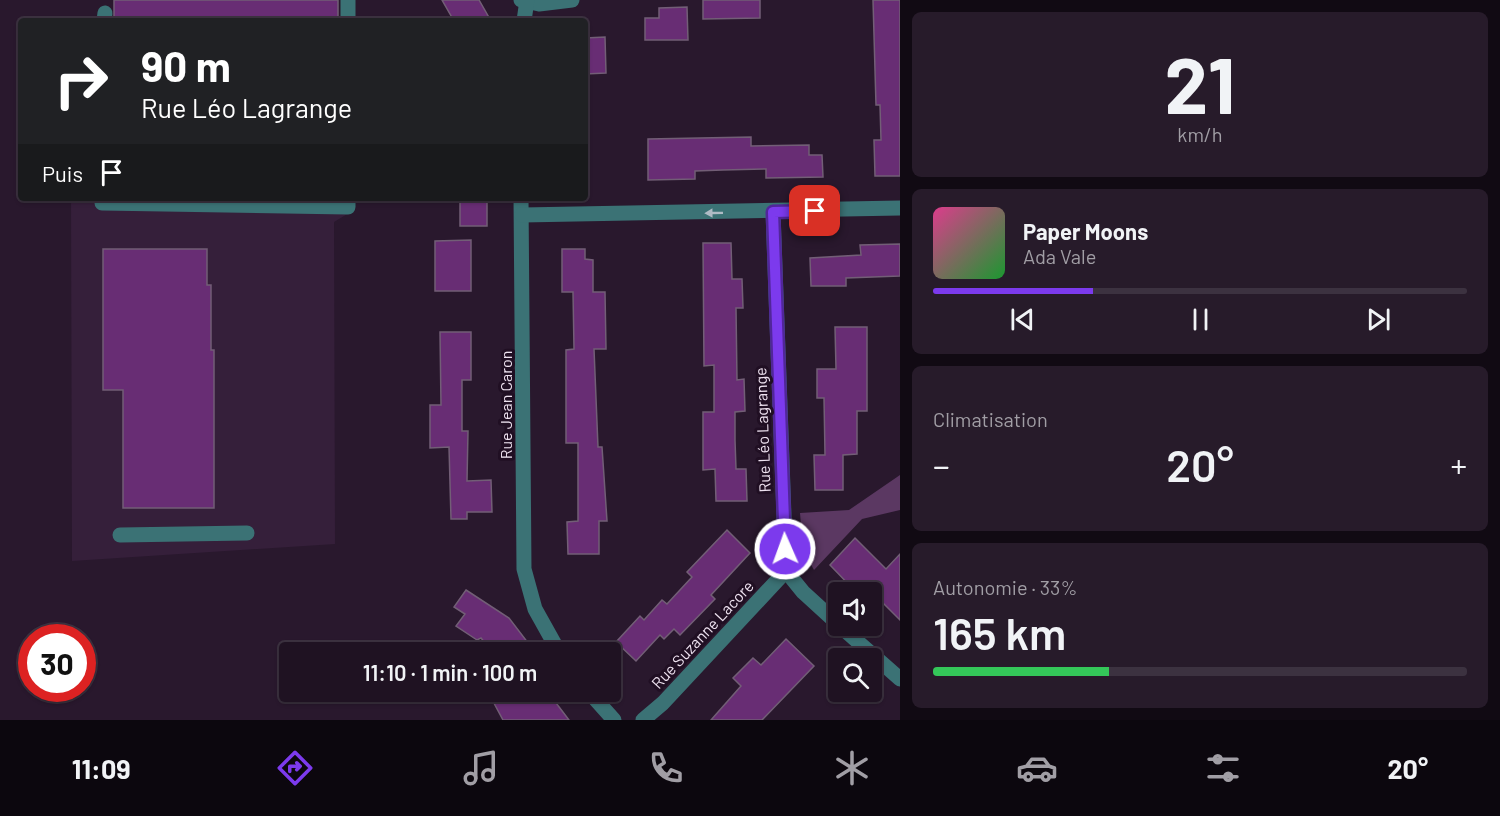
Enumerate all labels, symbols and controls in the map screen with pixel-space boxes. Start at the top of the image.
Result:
text: 21 [1165,36,1235,130]
text: 90 m [141,40,231,90]
icon: right [42,42,120,120]
text: Rue Léo Lagrange [141,91,352,123]
text: km/h [1177,122,1223,146]
icon: arrive [95,156,128,189]
text: Puis [42,160,83,186]
pin [789,185,840,236]
icon: arrive [798,194,831,227]
one-way arrow [705,208,724,218]
text: Paper Moons [1023,218,1148,244]
text: Ada Vale [1023,244,1096,268]
icon: previous [1006,303,1039,336]
icon: pause [1184,303,1217,336]
icon: next [1362,303,1395,336]
street label: Rue Jean Caron [496,351,515,459]
street label: Rue Léo Lagrange [750,367,774,493]
text: Climatisation [933,407,1048,431]
text: 20° [1166,437,1234,491]
text: − [933,445,950,485]
text: + [1451,445,1467,485]
position arrow [753,517,817,581]
text: Autonomie · 33% [933,575,1077,599]
street label: Rue Suzanne Lacore [647,576,757,692]
map controls [828,582,882,702]
button: sound [828,582,882,636]
text: 165 km [933,605,1066,659]
speed limit sign: 30 [18,624,96,702]
button: search [828,648,882,702]
text: 11:10 · 1 min · 100 m [363,659,537,685]
icon: directions [274,747,316,789]
icon: music [460,747,502,789]
icon: phone [645,747,687,789]
icon: climate [831,747,873,789]
icon: car [1016,747,1058,789]
icon: filters [1202,747,1244,789]
text: 11:09 [72,752,131,784]
text: 20° [1387,752,1428,784]

